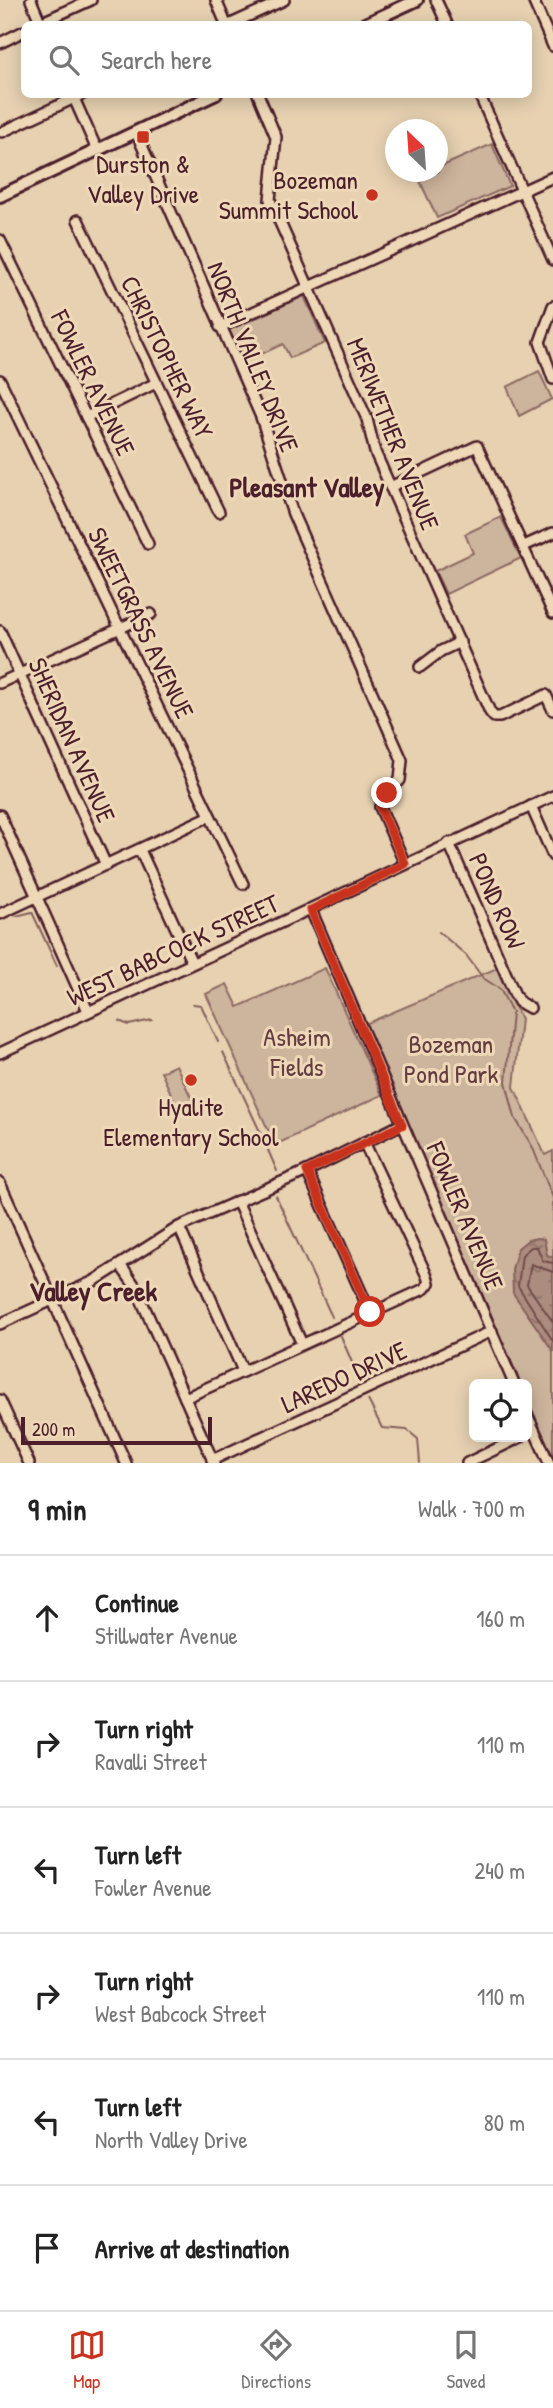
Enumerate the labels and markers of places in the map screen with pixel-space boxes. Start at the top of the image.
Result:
marker: Durston & Valley Drive [135,129,151,145]
place label: Durston & Valley Drive [87,146,199,211]
place label: Bozeman Summit School [219,162,358,227]
marker: Bozeman Summit School [364,187,380,203]
marker: Hyalite Elementary School [183,1072,199,1088]
place label: Hyalite Elementary School [103,1089,279,1154]

